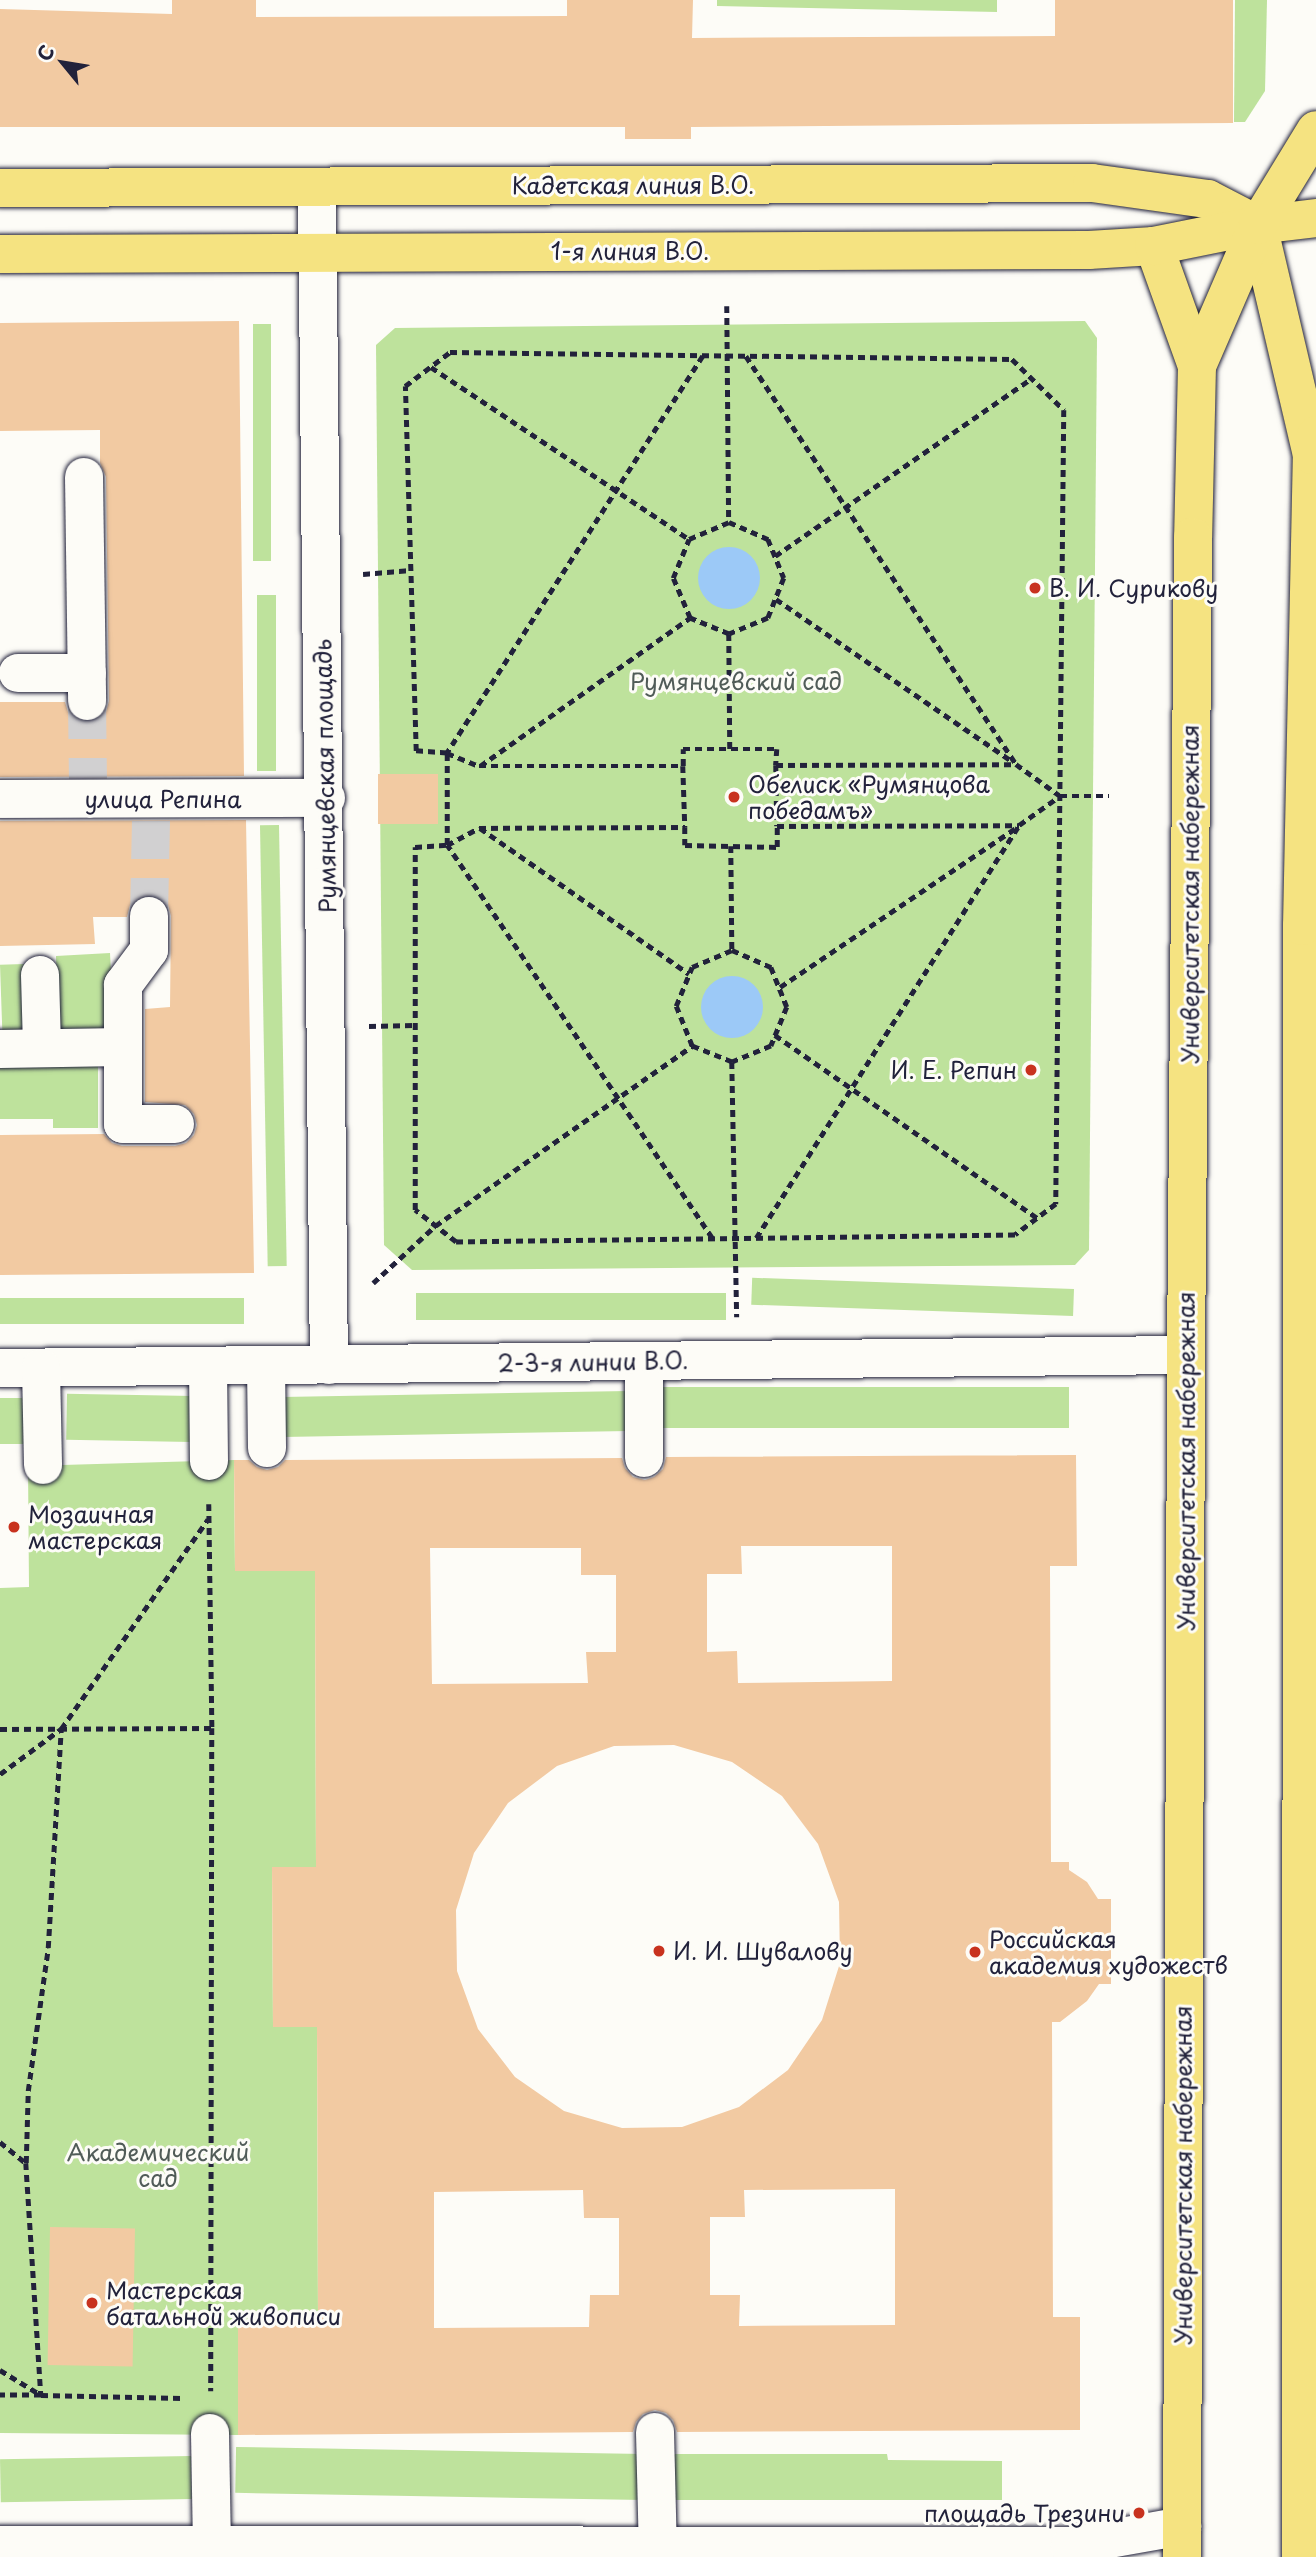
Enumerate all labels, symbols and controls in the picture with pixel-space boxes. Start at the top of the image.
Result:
north arrow [28,28,98,98]
text: С [29,39,61,66]
street label: Кадетская линия В.О. [511,171,755,199]
street label: 1-я линия В.О. [550,237,710,265]
place label: В. И. Сурикову [1049,574,1219,602]
marker: В. И. Сурикову [1027,580,1043,596]
street label: Румянцевская площадь [309,638,341,914]
park label: Румянцевский сад [629,667,843,695]
street label: Университетская набережная [1176,724,1204,1064]
place label: Обелиск «Румянцова победамъ» [748,770,992,824]
street label: улица Репина [84,785,242,813]
marker: Обелиск «Румянцова победамъ» [726,789,742,805]
place label: И. Е. Репин [890,1056,1017,1084]
marker: И. Е. Репин [1023,1062,1039,1078]
street label: Университетская набережная [1172,1291,1200,1631]
street label: 2-3-я линии В.О. [498,1347,688,1377]
place label: Мозаичная мастерская [28,1500,162,1554]
marker: Мозаичная мастерская [6,1519,22,1535]
place label: Российская академия художеств [989,1925,1228,1979]
place label: И. И. Шувалову [673,1937,853,1965]
marker: И. И. Шувалову [651,1943,667,1959]
marker: Российская академия художеств [967,1944,983,1960]
street label: Университетская набережная [1169,2005,1197,2345]
park label: Академический сад [67,2138,249,2192]
place label: Мастерская батальной живописи [106,2276,342,2330]
marker: Мастерская батальной живописи [84,2295,100,2311]
place label: площадь Трезини [925,2499,1125,2527]
marker: площадь Трезини [1131,2505,1147,2521]

